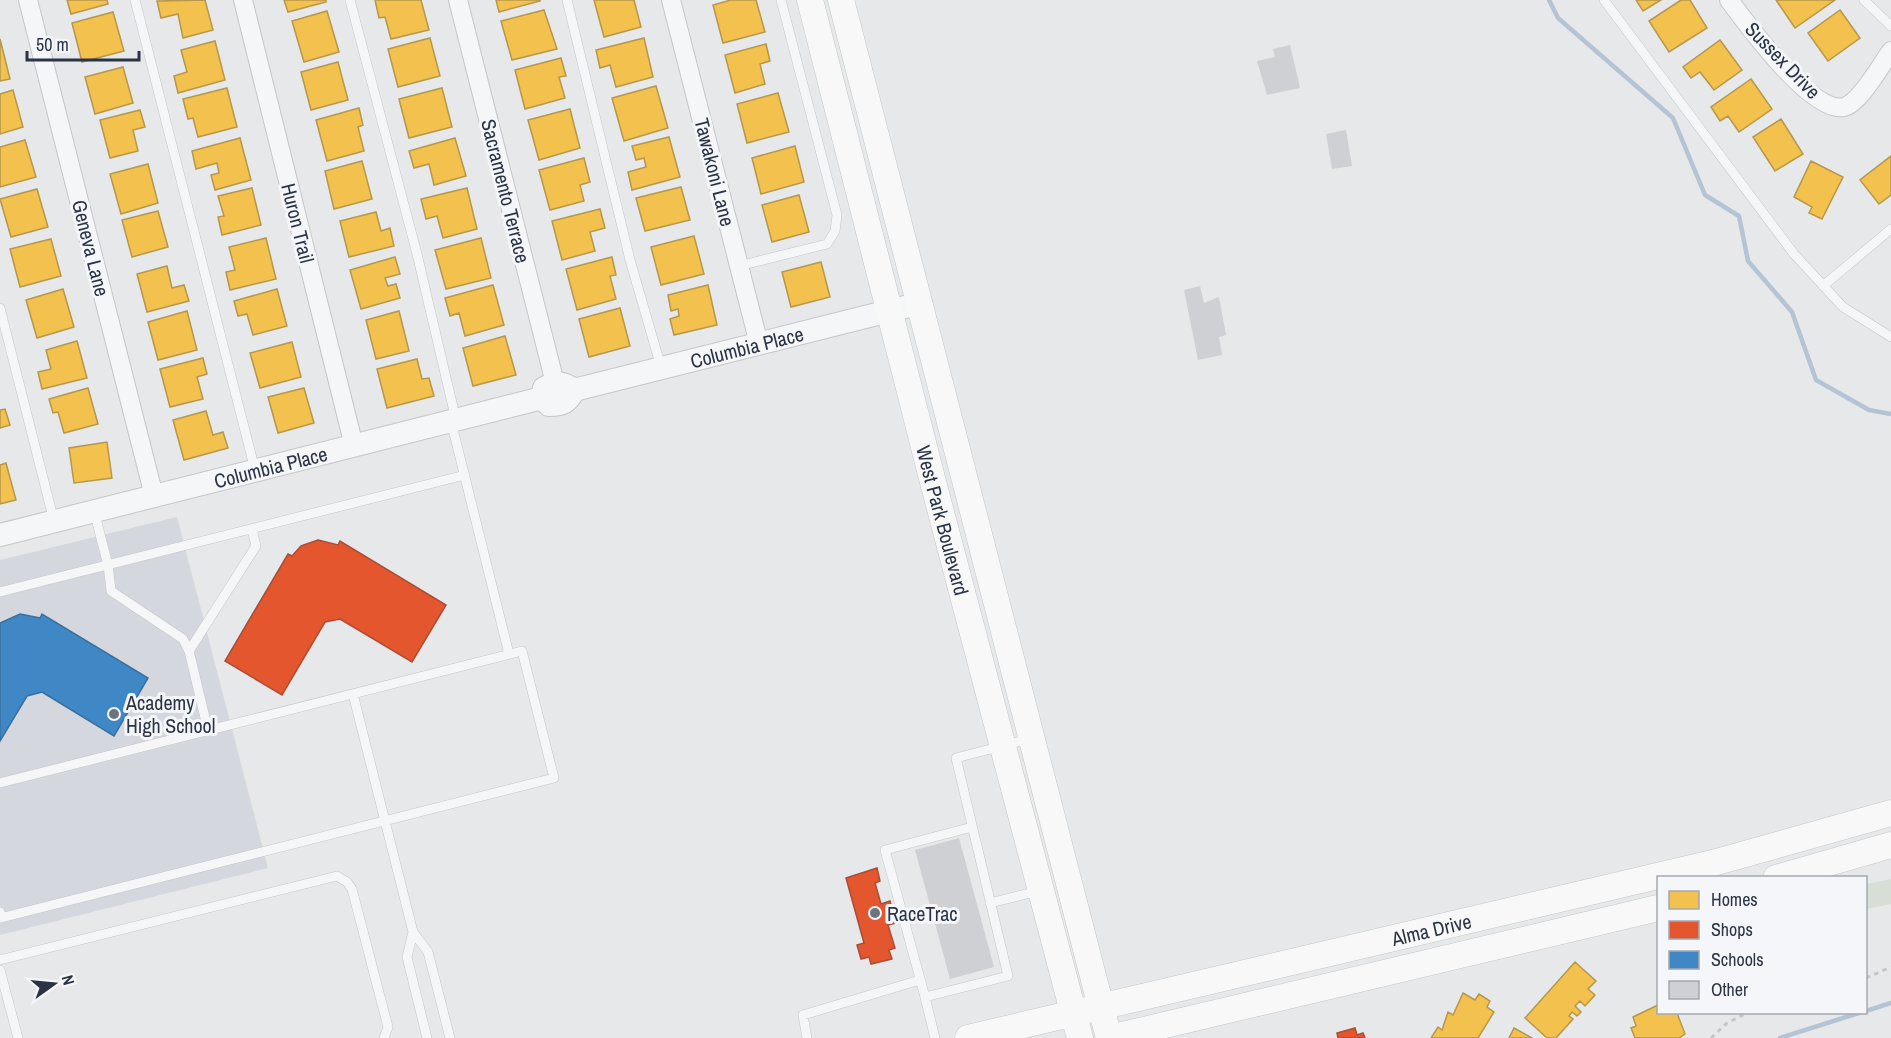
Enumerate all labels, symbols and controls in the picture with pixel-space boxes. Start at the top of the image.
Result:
street label: Sussex Drive [1739,16,1827,104]
scale bar [27,24,140,62]
text: 50 m [36,32,69,57]
street label: Tawakoni Lane [689,115,741,229]
street label: Sacramento Terrace [475,116,537,266]
street label: Huron Trail [275,180,321,266]
street label: Geneva Lane [66,197,116,299]
street label: Columbia Place [687,320,806,374]
street label: Columbia Place [211,439,330,494]
street label: West Park Boulevard [911,442,976,598]
place label: Academy High School [125,689,215,739]
marker: Academy High School [107,707,121,721]
legend [1657,876,1867,1014]
text: Homes [1711,887,1758,912]
place label: RaceTrac [887,900,957,927]
marker: RaceTrac [868,906,882,920]
street label: Alma Drive [1388,907,1474,952]
text: Shops [1711,917,1753,942]
text: Schools [1711,947,1764,972]
north arrow [24,954,84,1014]
text: N [57,973,80,988]
text: Other [1711,977,1748,1002]

